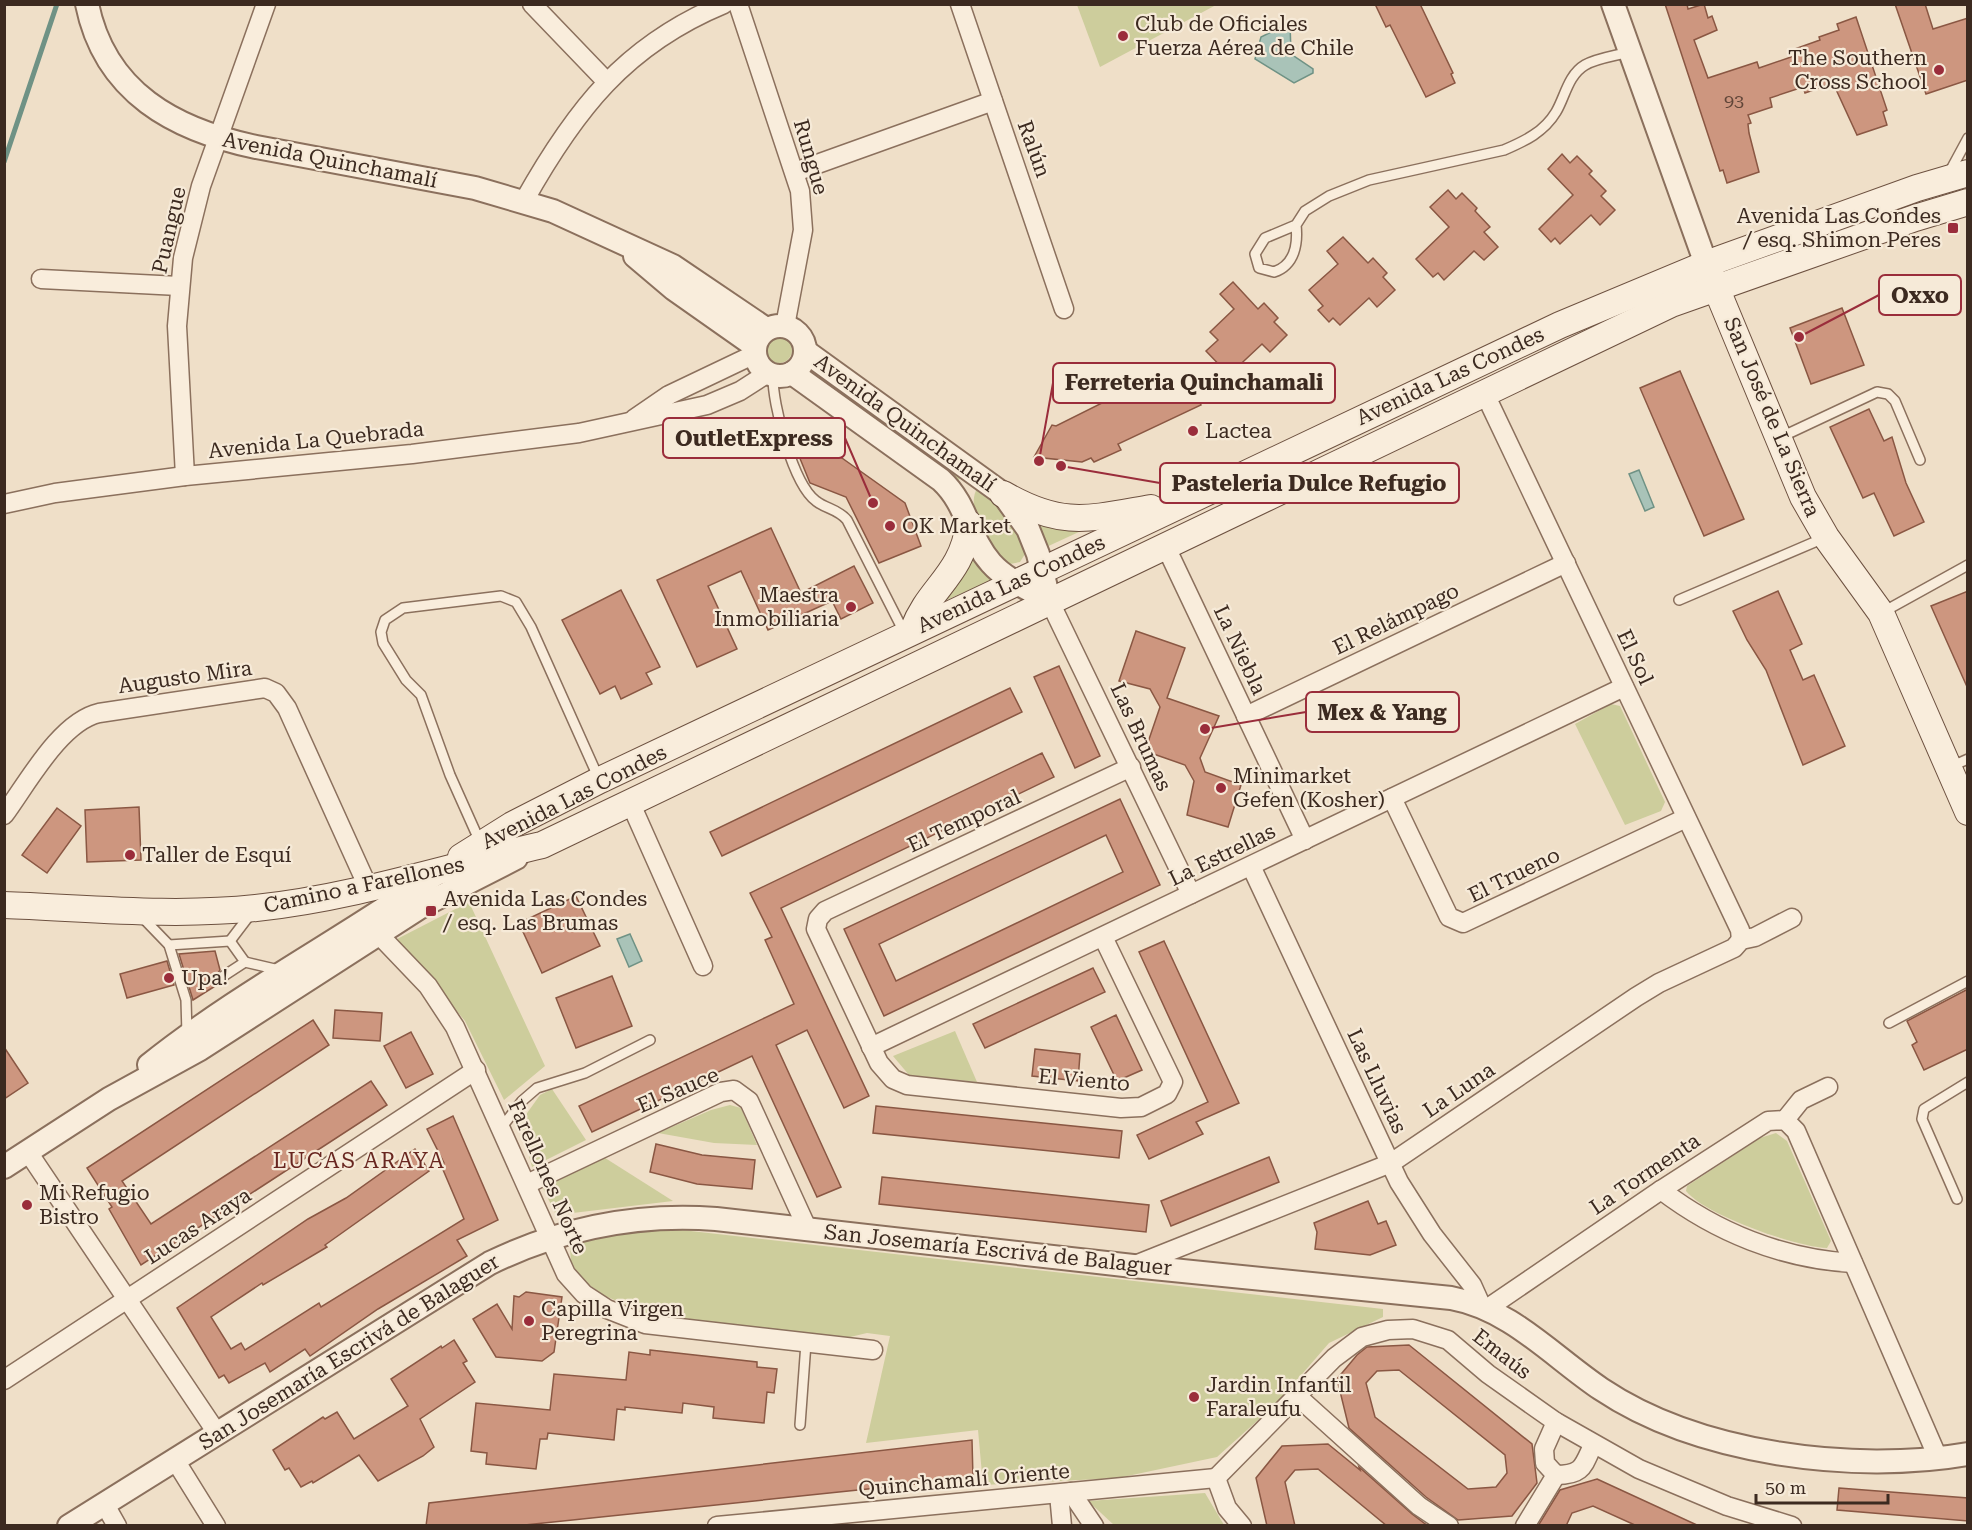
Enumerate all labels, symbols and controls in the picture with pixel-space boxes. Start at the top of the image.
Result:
place label: Club de Oficiales Fuerza Aérea de Chile [1135,12,1354,60]
marker: Club de Oficiales Fuerza Aérea de Chile [1116,29,1130,43]
place label: The Southern Cross School [1788,46,1928,94]
marker: The Southern Cross School [1932,63,1946,77]
house number: 93 [1724,90,1744,111]
street label: Rungue [789,116,833,198]
street label: Ralún [1013,117,1056,181]
street label: Avenida Quinchamalí [221,127,440,193]
street label: Puangue [147,184,191,276]
place label: Avenida Las Condes / esq. Shimon Peres [1737,204,1941,252]
marker: Avenida Las Condes / esq. Shimon Peres [1946,221,1960,235]
callout: Oxxo [1879,275,1961,315]
text: Oxxo [1891,283,1949,308]
street label: San José de La Sierra [1719,314,1825,521]
street label: Avenida Las Condes [1352,322,1548,430]
street label: Avenida Quinchamalí [810,349,1001,497]
callout: Ferreteria Quinchamali [1053,363,1335,403]
text: Ferreteria Quinchamali [1065,370,1323,395]
street label: Avenida La Quebrada [207,417,426,463]
callout: OutletExpress [663,418,845,458]
place label: Lactea [1205,419,1272,443]
marker: Lactea [1186,424,1200,438]
text: OutletExpress [675,426,833,451]
callout: Pasteleria Dulce Refugio [1160,463,1459,503]
text: Pasteleria Dulce Refugio [1172,471,1446,496]
place label: OK Market [902,514,1011,538]
marker: OK Market [883,519,897,533]
street label: Avenida Las Condes [913,530,1109,638]
street label: El Relámpago [1329,578,1463,660]
place label: Maestra Inmobiliaria [714,583,840,631]
marker: Maestra Inmobiliaria [844,600,858,614]
street label: La Niebla [1209,601,1271,699]
street label: El Sol [1612,626,1658,689]
street label: Augusto Mira [117,656,254,698]
street label: Las Brumas [1106,679,1176,795]
callout: Mex & Yang [1306,692,1459,732]
text: Mex & Yang [1317,700,1447,725]
street label: Avenida Las Condes [478,740,670,854]
place label: Minimarket Gefen (Kosher) [1233,764,1385,812]
marker: Minimarket Gefen (Kosher) [1214,781,1228,795]
street label: El Temporal [904,784,1025,858]
street label: La Estrellas [1165,819,1279,891]
place label: Taller de Esquí [142,843,292,867]
street label: El Trueno [1464,843,1564,907]
marker: Taller de Esquí [123,848,137,862]
street label: Camino a Farellones [262,852,466,918]
place label: Avenida Las Condes / esq. Las Brumas [442,887,647,935]
marker: Avenida Las Condes / esq. Las Brumas [424,904,438,918]
place label: Upa! [181,966,228,990]
marker: Upa! [162,971,176,985]
street label: Las Lluvias [1342,1025,1412,1137]
street label: La Luna [1419,1057,1500,1123]
street label: El Sauce [634,1062,722,1118]
street label: El Viento [1037,1064,1131,1096]
street label: Farellones Norte [503,1096,593,1258]
street label: La Tormenta [1585,1128,1705,1220]
district label: LUCAS ARAYA [273,1148,445,1173]
place label: Mi Refugio Bistro [39,1181,150,1229]
street label: Lucas Araya [140,1182,256,1269]
marker: Mi Refugio Bistro [20,1198,34,1212]
street label: San Josemaría Escrivá de Balaguer [823,1220,1173,1280]
street label: San Josemaría Escrivá de Balaguer [194,1249,504,1455]
place label: Capilla Virgen Peregrina [541,1297,684,1345]
marker: Capilla Virgen Peregrina [522,1314,536,1328]
street label: Emaús [1468,1324,1536,1384]
place label: Jardin Infantil Faraleufu [1206,1373,1352,1421]
marker: Jardin Infantil Faraleufu [1187,1390,1201,1404]
street label: Quinchamalí Oriente [857,1459,1071,1501]
scale bar [1756,1467,1888,1505]
text: 50 m [1765,1477,1806,1498]

